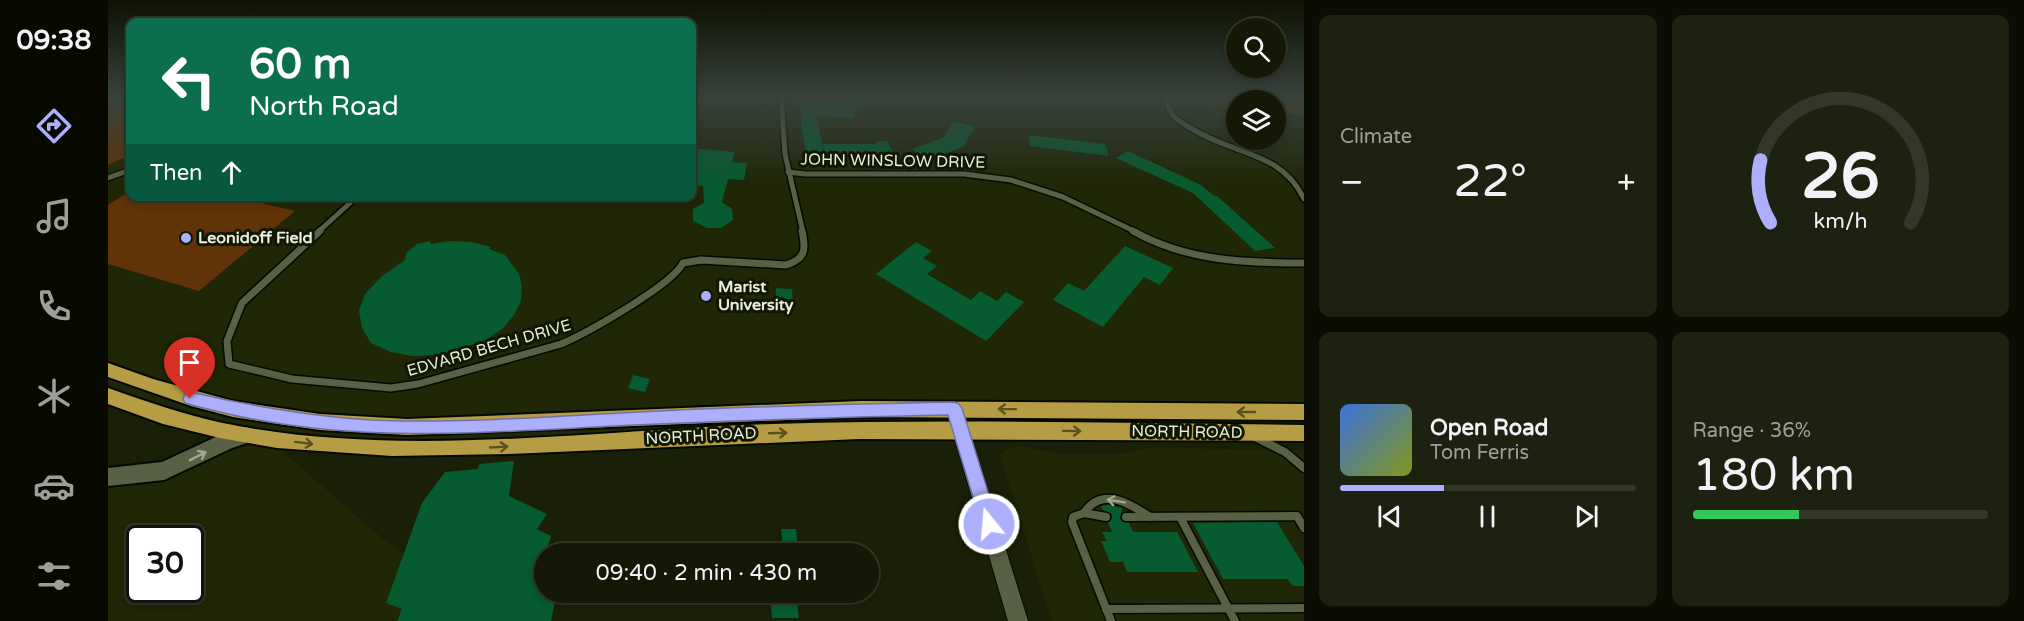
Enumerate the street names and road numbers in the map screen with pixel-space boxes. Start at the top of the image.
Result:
street label: JOHN WINSLOW DRIVE [800,149,986,173]
street label: EDVARD BECH DRIVE [405,315,573,381]
street label: NORTH ROAD [1131,421,1243,443]
street label: NORTH ROAD [645,423,757,449]

